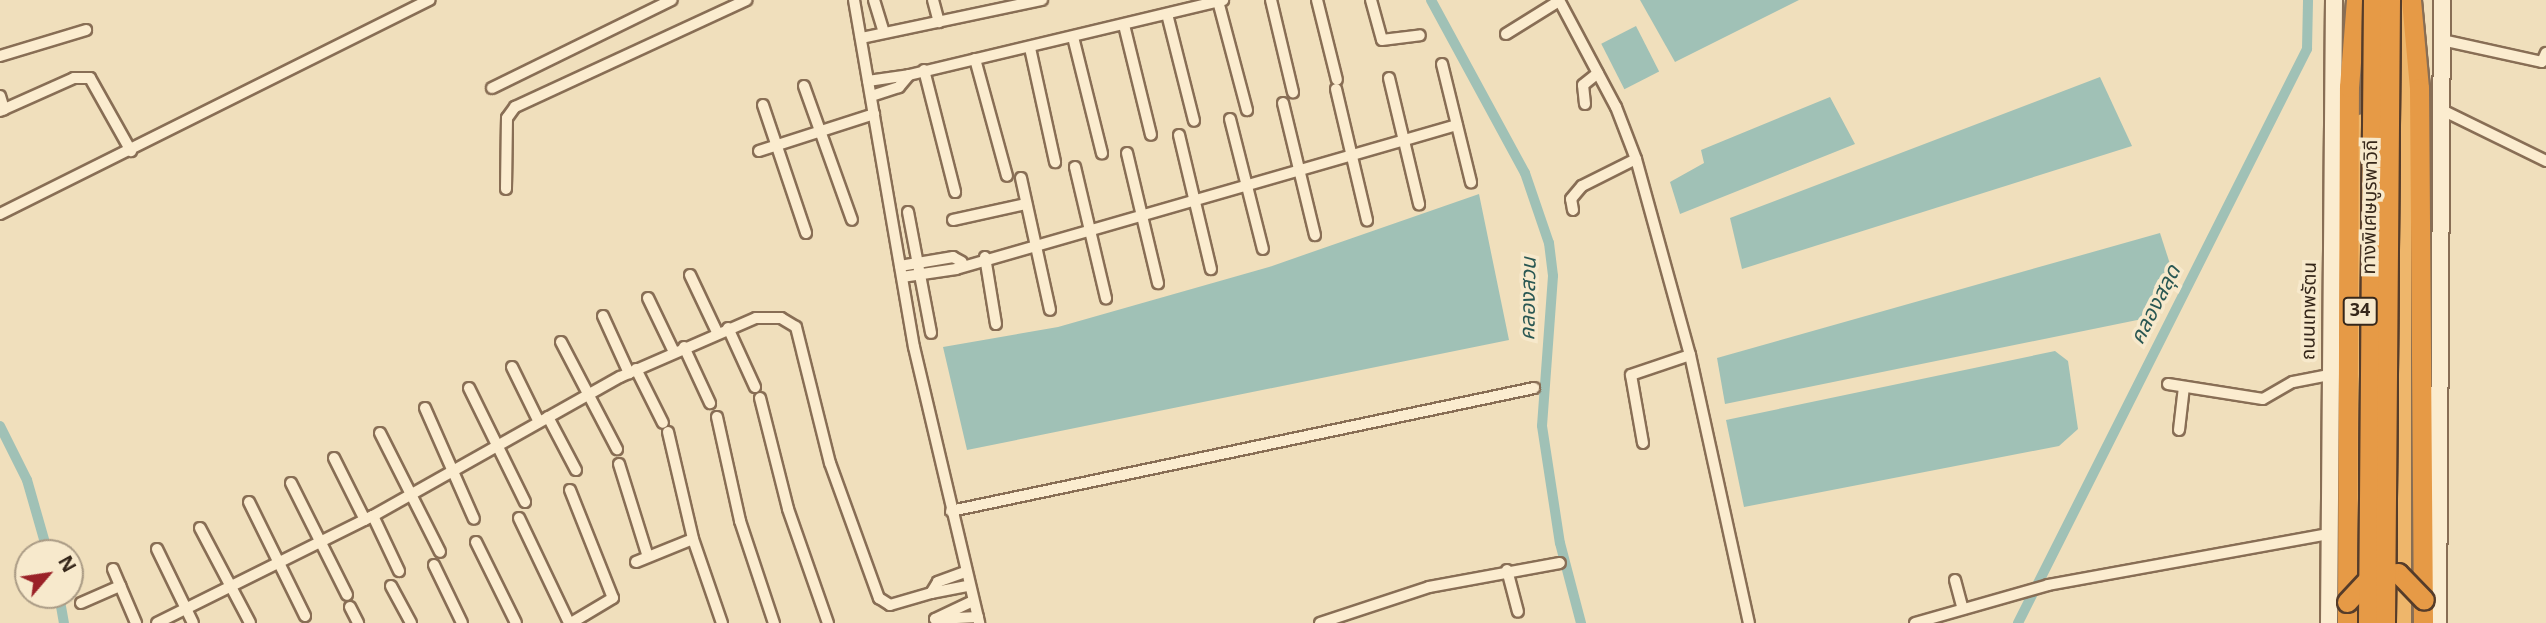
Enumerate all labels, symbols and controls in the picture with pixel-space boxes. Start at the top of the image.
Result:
street label: ทางพิเศษบูรพาวิถี [2358,139,2384,275]
water label: คลองสวน [1516,257,1542,341]
water label: คลองสลุด [2125,261,2187,349]
street label: ถนนเทพรัตน [2298,262,2322,360]
road number: 34 [2342,296,2378,326]
north arrow [14,539,84,609]
text: N [50,551,82,578]

